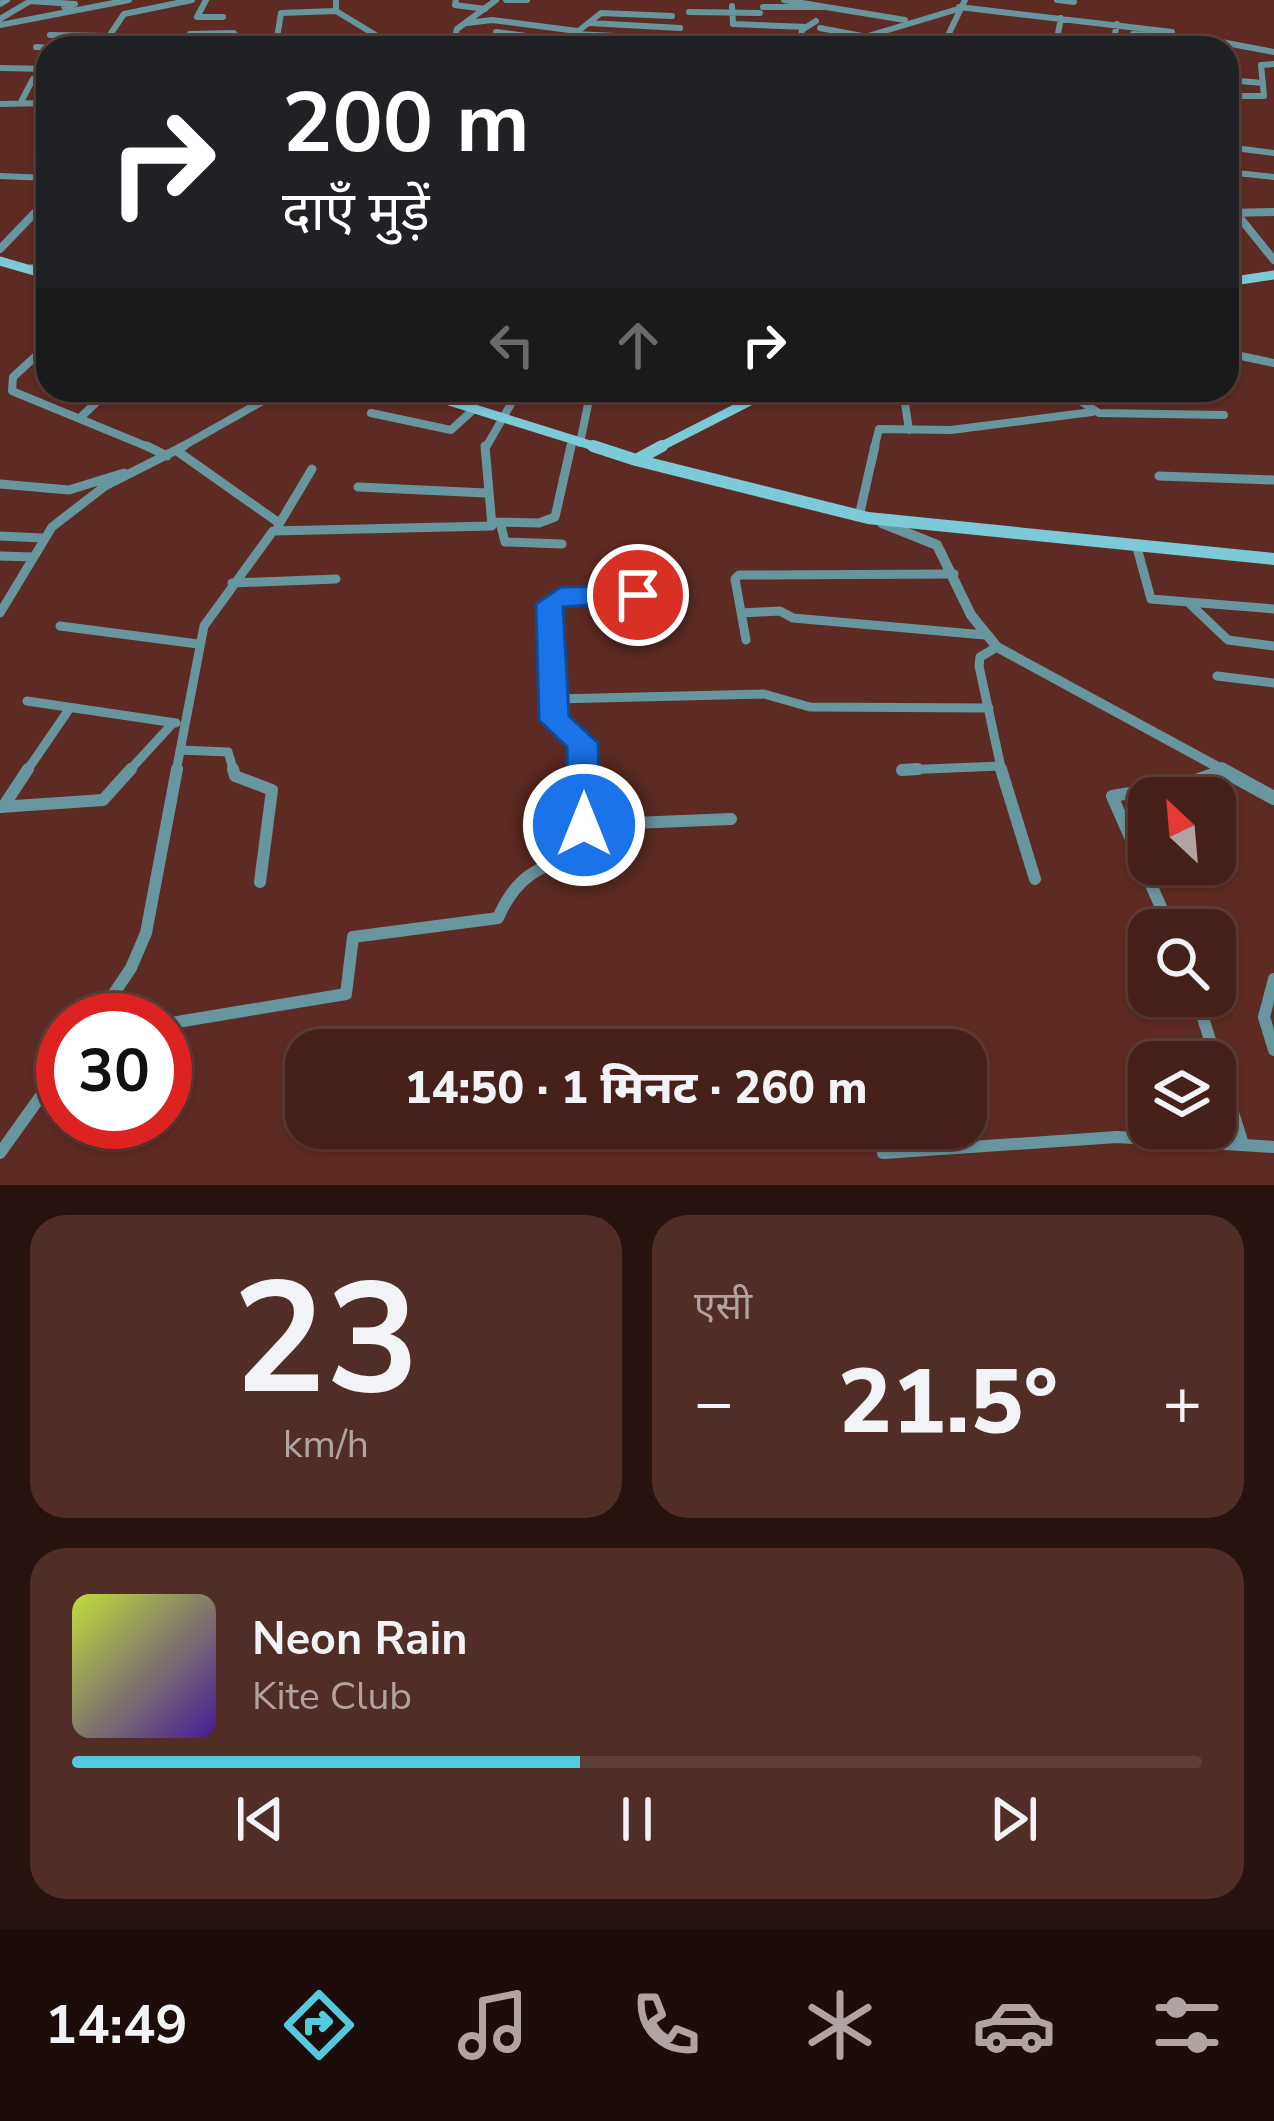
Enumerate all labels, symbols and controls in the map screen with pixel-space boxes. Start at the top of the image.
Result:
text: 200 m [282,66,530,181]
icon: right [84,84,240,240]
text: दाएँ मुड़ें [282,175,430,249]
icon: left [479,312,545,378]
icon: ahead [605,312,671,378]
icon: right [731,312,797,378]
pin [587,544,689,646]
icon: arrive [605,562,671,628]
position arrow [521,762,647,888]
north arrow [1128,777,1236,885]
map controls [1128,777,1236,1149]
button: search [1128,909,1236,1017]
speed limit sign: 30 [36,993,192,1149]
button: layers [1128,1041,1236,1149]
text: 14:50 · 1 मिनट · 260 m [404,1058,868,1119]
text: 23 [232,1233,420,1446]
text: एसी [694,1280,752,1333]
text: 21.5° [838,1341,1058,1464]
text: − [694,1358,734,1448]
text: + [1162,1358,1202,1448]
text: km/h [283,1418,369,1471]
text: Neon Rain [252,1609,468,1670]
text: Kite Club [252,1670,412,1723]
icon: previous [227,1786,293,1852]
icon: pause [604,1786,670,1852]
icon: next [981,1786,1047,1852]
icon: directions [277,1983,361,2067]
icon: music [451,1983,535,2067]
icon: phone [624,1983,708,2067]
icon: climate [798,1983,882,2067]
icon: car [972,1983,1056,2067]
icon: filters [1145,1983,1229,2067]
text: 14:49 [45,1988,188,2062]

